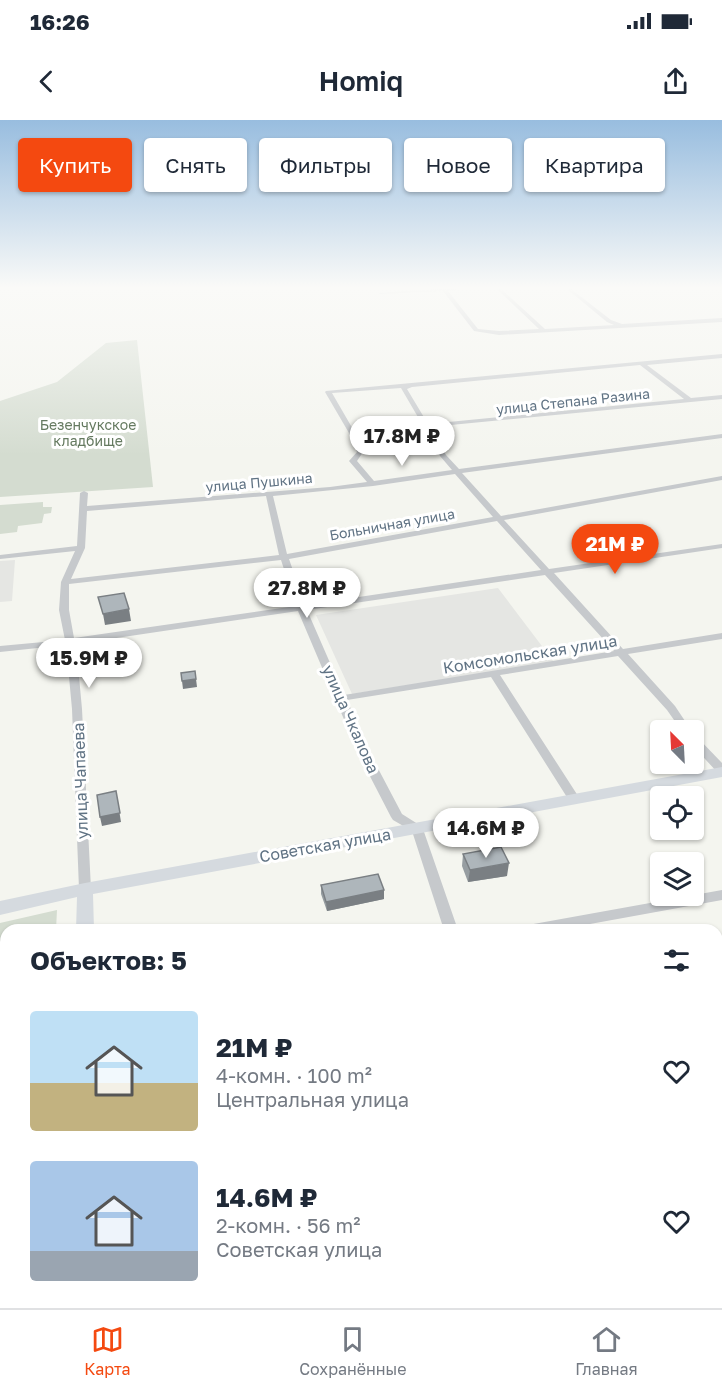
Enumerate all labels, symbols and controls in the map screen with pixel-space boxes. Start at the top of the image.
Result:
text: 16:26 [30,8,90,35]
icon: back [30,65,63,98]
text: Homiq [319,65,403,97]
icon: share [659,65,692,98]
chip: Купить [18,138,132,192]
chip: Снять [144,138,247,192]
chip: Фильтры [259,138,392,192]
chip: Новое [404,138,512,192]
chip: Квартира [524,138,665,192]
street label: улица Степана Разина [495,384,651,418]
park label: Безенчукское кладбище [40,416,136,449]
pin: 17.8M ₽ [347,416,457,467]
text: 17.8M ₽ [364,423,440,447]
street label: улица Пушкина [205,469,313,495]
street label: Больничная улица [328,505,456,543]
pin: 21M ₽ [573,524,657,575]
text: 21M ₽ [586,531,644,555]
pin: 27.8M ₽ [252,568,362,619]
text: 27.8M ₽ [268,575,346,599]
street label: Комсомольская улица [442,630,618,678]
pin: 15.9M ₽ [34,638,144,689]
text: 15.9M ₽ [50,645,128,669]
street label: улица Чкалова [318,662,384,776]
north arrow [650,720,704,774]
map controls [650,720,704,906]
street label: улица Чапаева [68,722,92,840]
button: locate [650,786,704,840]
pin: 14.6M ₽ [431,808,541,859]
text: 14.6M ₽ [447,815,525,839]
street label: Советская улица [258,824,392,866]
button: layers [650,852,704,906]
icon: filters [660,944,693,977]
text: Объектов: 5 [30,945,187,976]
text: 21M ₽ [216,1032,292,1063]
icon: home [78,1035,150,1107]
icon: heart [660,1055,693,1088]
text: 4-комн. · 100 m² [216,1063,372,1087]
text: Центральная улица [216,1087,409,1111]
text: 14.6M ₽ [216,1182,318,1213]
icon: home [78,1185,150,1257]
icon: heart [660,1205,693,1238]
text: 2-комн. · 56 m² [216,1213,361,1237]
text: Советская улица [216,1237,382,1261]
tab: Карта [84,1323,131,1379]
tab: Сохранённые [299,1323,407,1379]
tab: Главная [575,1323,638,1379]

